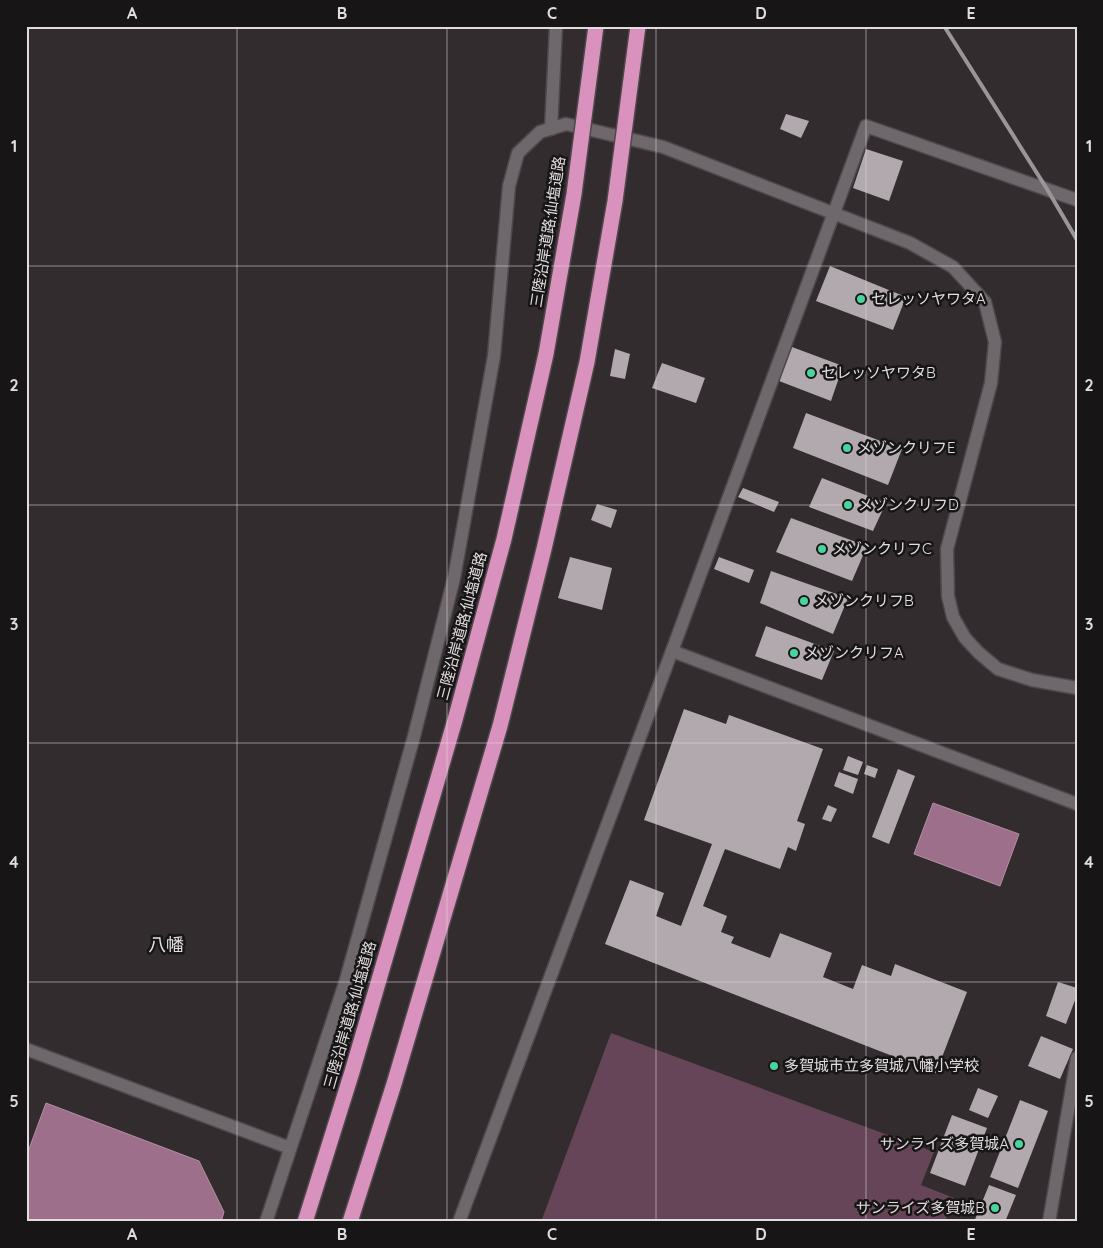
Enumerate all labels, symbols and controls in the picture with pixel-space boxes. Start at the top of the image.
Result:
text: A [127,3,138,23]
text: B [337,3,347,23]
text: C [547,3,557,23]
text: D [755,3,767,23]
text: E [966,3,976,23]
text: 1 [11,136,17,156]
text: 1 [1086,136,1092,156]
street label: 三陸沿岸道路;仙塩道路 [526,155,569,309]
place label: セレッソヤワタA [871,289,986,308]
marker: セレッソヤワタA [855,293,867,305]
place label: セレッソヤワタB [821,363,936,382]
marker: セレッソヤワタB [805,367,817,379]
text: 2 [9,375,19,395]
text: 2 [1084,375,1094,395]
place label: メゾンクリフE [857,438,956,457]
marker: メゾンクリフE [841,442,853,454]
place label: メゾンクリフD [858,495,959,514]
marker: メゾンクリフD [842,499,854,511]
place label: メゾンクリフC [832,539,932,558]
marker: メゾンクリフC [816,543,828,555]
street label: 三陸沿岸道路;仙塩道路 [433,550,490,702]
place label: メゾンクリフB [814,591,914,610]
marker: メゾンクリフB [798,595,810,607]
text: 3 [10,614,18,634]
text: 3 [1085,614,1093,634]
place label: メゾンクリフA [804,643,904,662]
marker: メゾンクリフA [788,647,800,659]
text: 4 [9,852,19,872]
text: 4 [1084,852,1094,872]
district label: 八幡 [148,933,184,956]
street label: 三陸沿岸道路;仙塩道路 [319,939,380,1091]
place label: 多賀城市立多賀城八幡小学校 [784,1056,979,1075]
marker: 多賀城市立多賀城八幡小学校 [768,1060,780,1072]
text: 5 [9,1091,19,1111]
text: 5 [1084,1091,1094,1111]
place label: サンライズ多賀城A [880,1134,1009,1153]
marker: サンライズ多賀城A [1013,1138,1025,1150]
place label: サンライズ多賀城B [856,1198,985,1217]
marker: サンライズ多賀城B [989,1202,1001,1214]
text: A [127,1224,138,1244]
text: B [337,1224,347,1244]
text: C [547,1224,557,1244]
text: D [755,1224,767,1244]
text: E [966,1224,976,1244]

